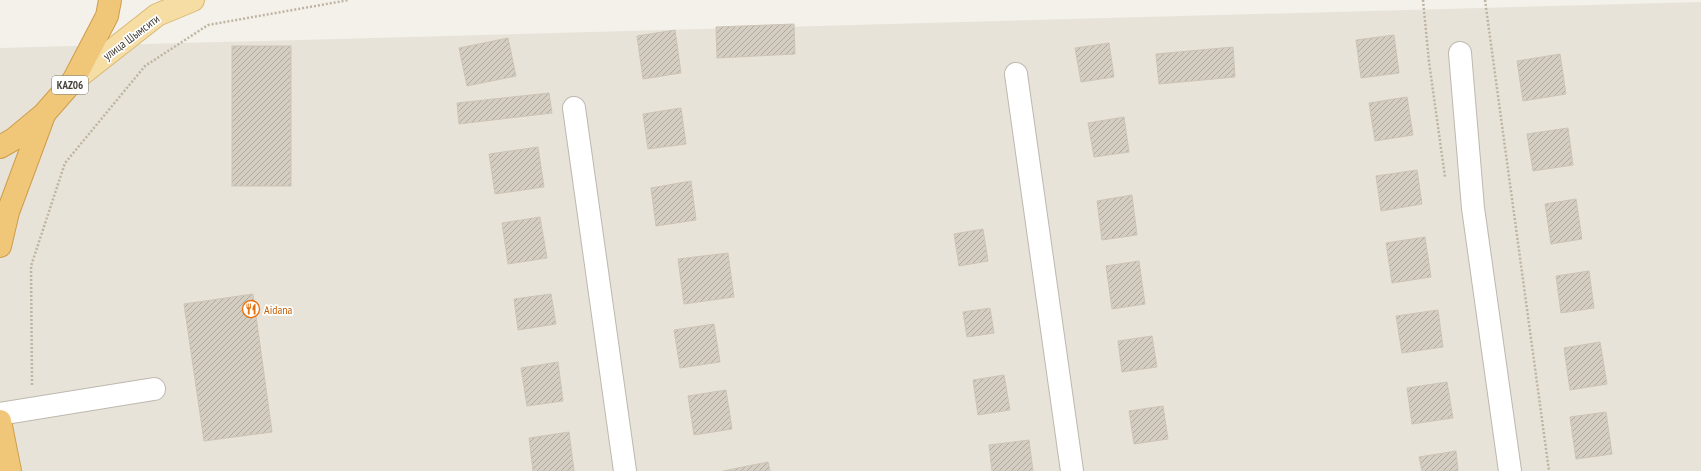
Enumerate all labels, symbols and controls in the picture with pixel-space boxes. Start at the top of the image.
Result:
street label: улица Шымсити [100,11,162,63]
road number: KАZ06 [52,76,88,94]
restaurant icon: Aidana [241,299,261,319]
place label: Aidana [264,302,293,317]

